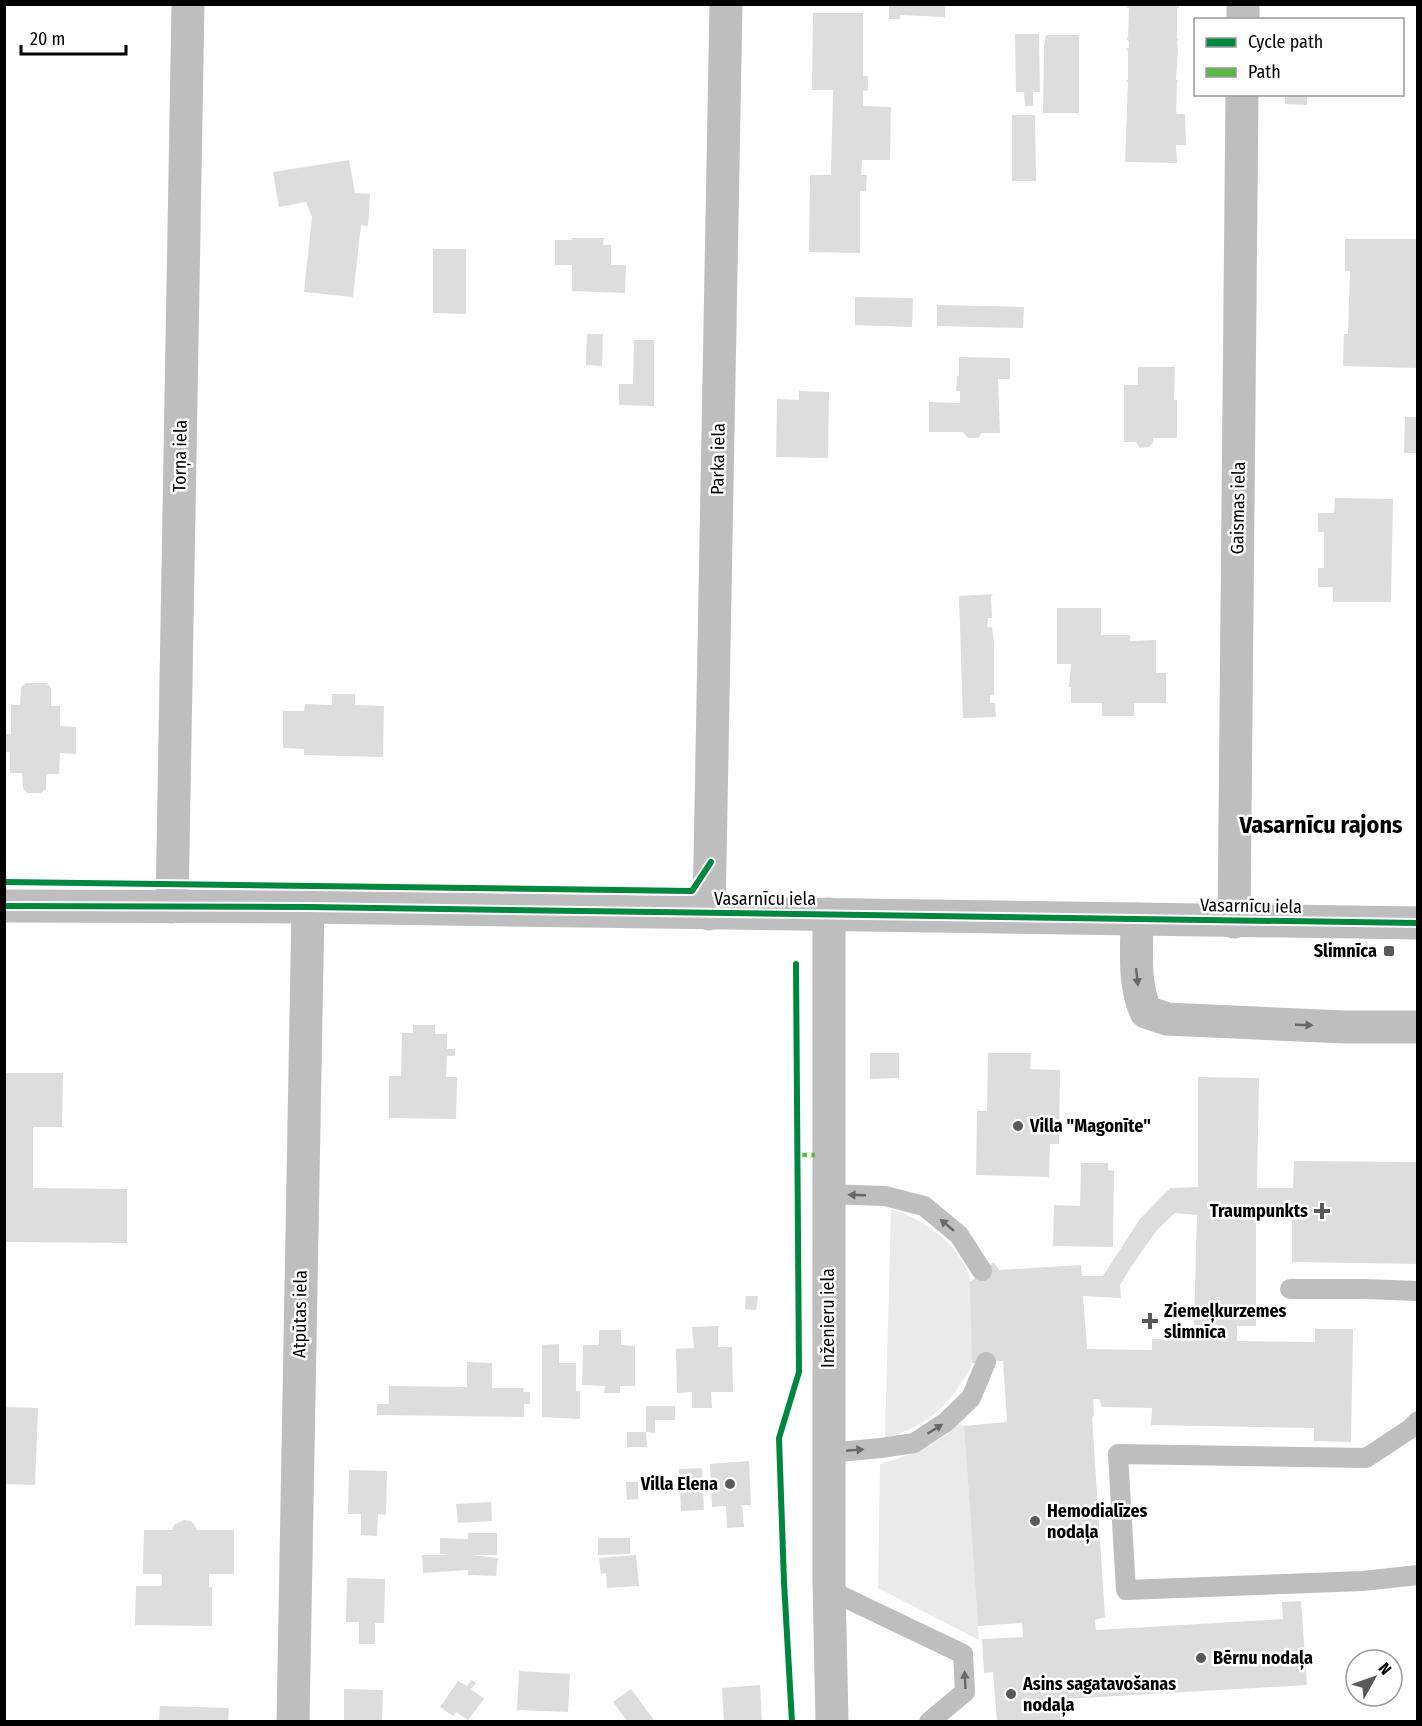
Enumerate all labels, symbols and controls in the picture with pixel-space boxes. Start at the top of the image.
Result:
scale bar [21,18,126,56]
legend [1194,18,1404,96]
text: 20 m [30,28,65,50]
text: Cycle path [1248,31,1323,53]
text: Path [1248,61,1281,83]
street label: Torņa iela [168,419,192,492]
street label: Parka iela [706,423,730,495]
street label: Gaismas iela [1226,461,1250,555]
district label: Vasarnīcu rajons [1239,811,1403,839]
street label: Vasarnīcu iela [714,888,816,910]
street label: Vasarnīcu iela [1200,894,1302,918]
place label: Slimnīca [1314,940,1377,962]
marker: Slimnīca [1382,944,1396,958]
one-way arrow [1133,968,1142,987]
one-way arrow [1294,1021,1313,1030]
place label: Villa "Magonīte" [1029,1115,1151,1137]
marker: Villa "Magonīte" [1011,1119,1025,1133]
one-way arrow [847,1190,866,1199]
place label: Traumpunkts [1210,1200,1308,1222]
marker: Traumpunkts [1313,1202,1331,1220]
one-way arrow [940,1219,955,1232]
street label: Inženieru iela [817,1268,839,1368]
street label: Atpūtas iela [288,1270,312,1358]
place label: Ziemeļkurzemes slimnīca [1164,1300,1287,1343]
marker: Ziemeļkurzemes slimnīca [1141,1312,1159,1330]
one-way arrow [927,1424,943,1435]
one-way arrow [845,1445,864,1455]
place label: Villa Elena [640,1473,718,1495]
marker: Villa Elena [723,1477,737,1491]
place label: Hemodialīzes nodaļa [1047,1500,1148,1544]
marker: Hemodialīzes nodaļa [1028,1514,1042,1528]
place label: Bērnu nodaļa [1213,1647,1313,1670]
north arrow [1344,1648,1404,1708]
marker: Bērnu nodaļa [1194,1651,1208,1665]
text: N [1375,1659,1395,1678]
one-way arrow [960,1671,969,1690]
place label: Asins sagatavošanas nodaļa [1022,1673,1176,1717]
marker: Asins sagatavošanas nodaļa [1004,1687,1018,1701]

